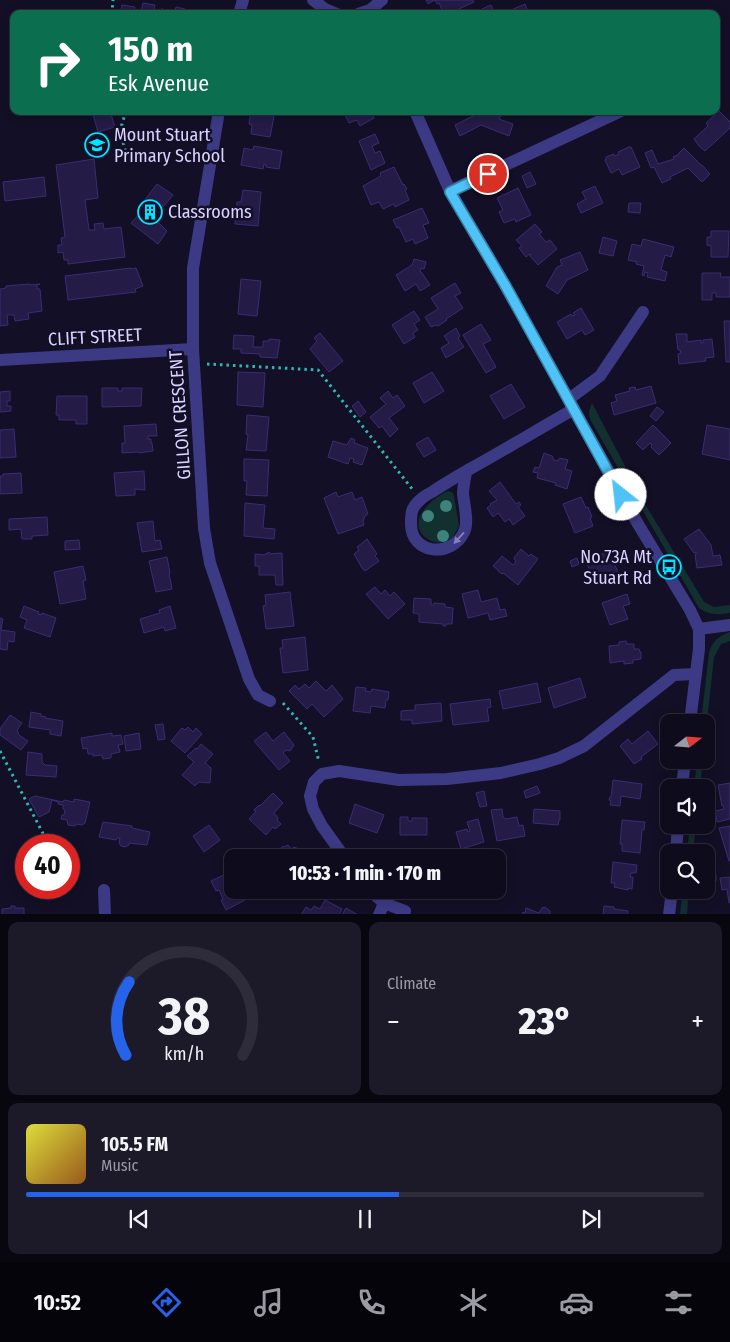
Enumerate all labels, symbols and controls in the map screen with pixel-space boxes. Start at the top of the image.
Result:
text: 150 m [108,28,193,70]
icon: right [25,30,90,95]
text: Esk Avenue [108,70,209,97]
place label: Mount Stuart Primary School [114,124,225,167]
school or university icon: Mount Stuart Primary School [84,132,110,158]
pin [467,153,509,195]
icon: arrive [474,160,502,188]
building icon: Classrooms [137,199,163,225]
place label: Classrooms [168,201,252,223]
street label: CLIFT STREET [47,324,143,350]
street label: GILLON CRESCENT [164,349,195,480]
position arrow [594,468,646,520]
one-way arrow [453,532,464,545]
place label: No.73A Mt Stuart Rd [580,546,652,589]
bus stop icon: No.73A Mt Stuart Rd [656,554,682,580]
north arrow [660,714,715,769]
map controls [660,714,715,899]
button: sound [660,779,715,834]
speed limit sign: 40 [15,834,80,899]
button: search [660,844,715,899]
text: 10:53 · 1 min · 170 m [289,862,441,885]
text: Climate [387,974,436,993]
text: 38 [157,985,211,1048]
text: 23° [519,998,572,1044]
text: − [387,1005,400,1038]
text: + [691,1005,704,1038]
text: km/h [165,1043,204,1065]
text: 105.5 FM [101,1133,168,1156]
text: Music [101,1156,138,1175]
icon: previous [125,1205,153,1233]
icon: pause [351,1205,379,1233]
icon: next [577,1205,605,1233]
icon: directions [149,1285,184,1320]
icon: music [251,1285,286,1320]
icon: phone [354,1285,389,1320]
icon: climate [456,1285,491,1320]
icon: car [559,1285,594,1320]
icon: filters [661,1285,696,1320]
text: 10:52 [34,1289,81,1316]

